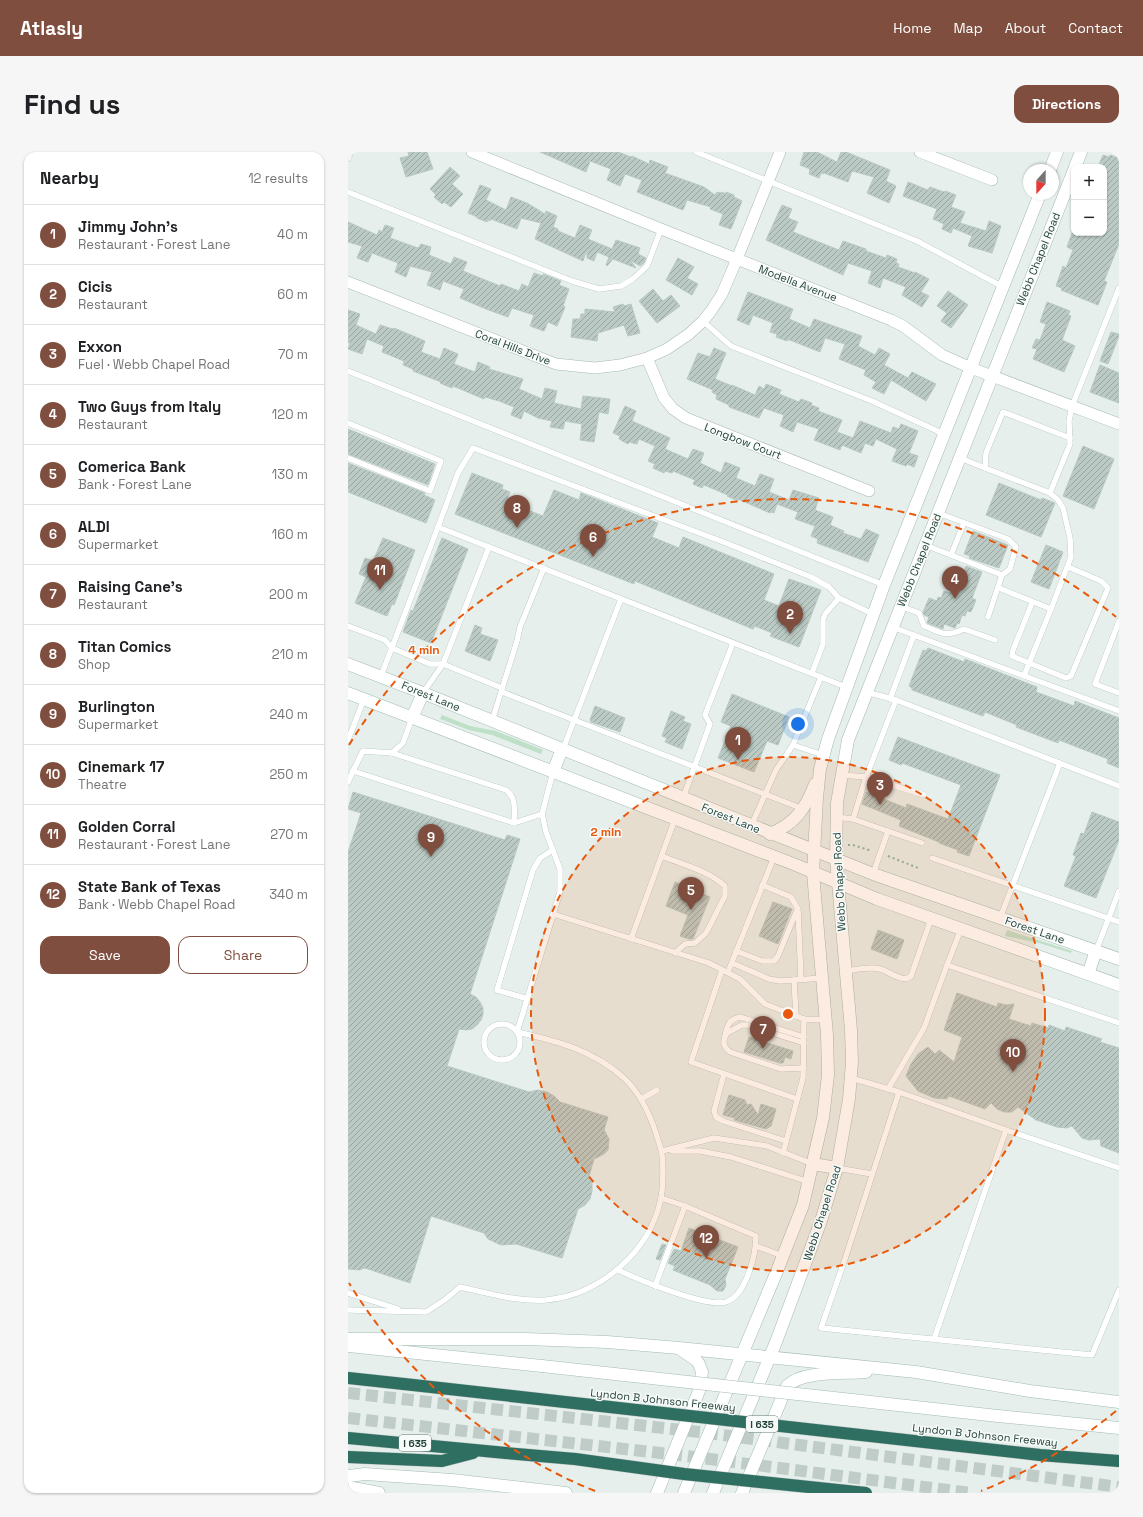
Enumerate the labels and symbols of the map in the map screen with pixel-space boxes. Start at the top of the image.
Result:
north arrow [1023,164,1059,200]
street label: Webb Chapel Road [1013,210,1063,308]
street label: Modella Avenue [757,262,839,304]
street label: Coral Hills Drive [473,326,553,368]
street label: Longbow Court [702,420,784,462]
pin: 8 [504,495,530,528]
street label: Webb Chapel Road [894,511,944,609]
pin: 6 [580,524,606,557]
pin: 11 [367,557,393,590]
pin: 4 [942,566,968,599]
pin: 2 [777,601,803,634]
text: 4 min [408,642,440,658]
street label: Forest Lane [400,678,462,714]
your location [788,714,808,734]
pin: 1 [725,727,751,760]
pin: 3 [867,772,893,805]
street label: Forest Lane [700,800,762,836]
pin: 9 [418,824,444,857]
text: 2 min [590,824,622,840]
street label: Webb Chapel Road [829,832,849,932]
pin: 5 [678,877,704,910]
street label: Forest Lane [1003,913,1067,947]
centre of rings [781,1007,795,1021]
pin: 7 [750,1016,776,1049]
pin: 10 [1000,1039,1026,1072]
street label: Webb Chapel Road [800,1164,844,1262]
pin: 12 [693,1225,719,1258]
street label: Lyndon B Johnson Freeway [590,1385,736,1415]
road number: I 635 [746,1416,778,1432]
street label: Lyndon B Johnson Freeway [912,1420,1058,1450]
road number: I 635 [399,1435,431,1451]

